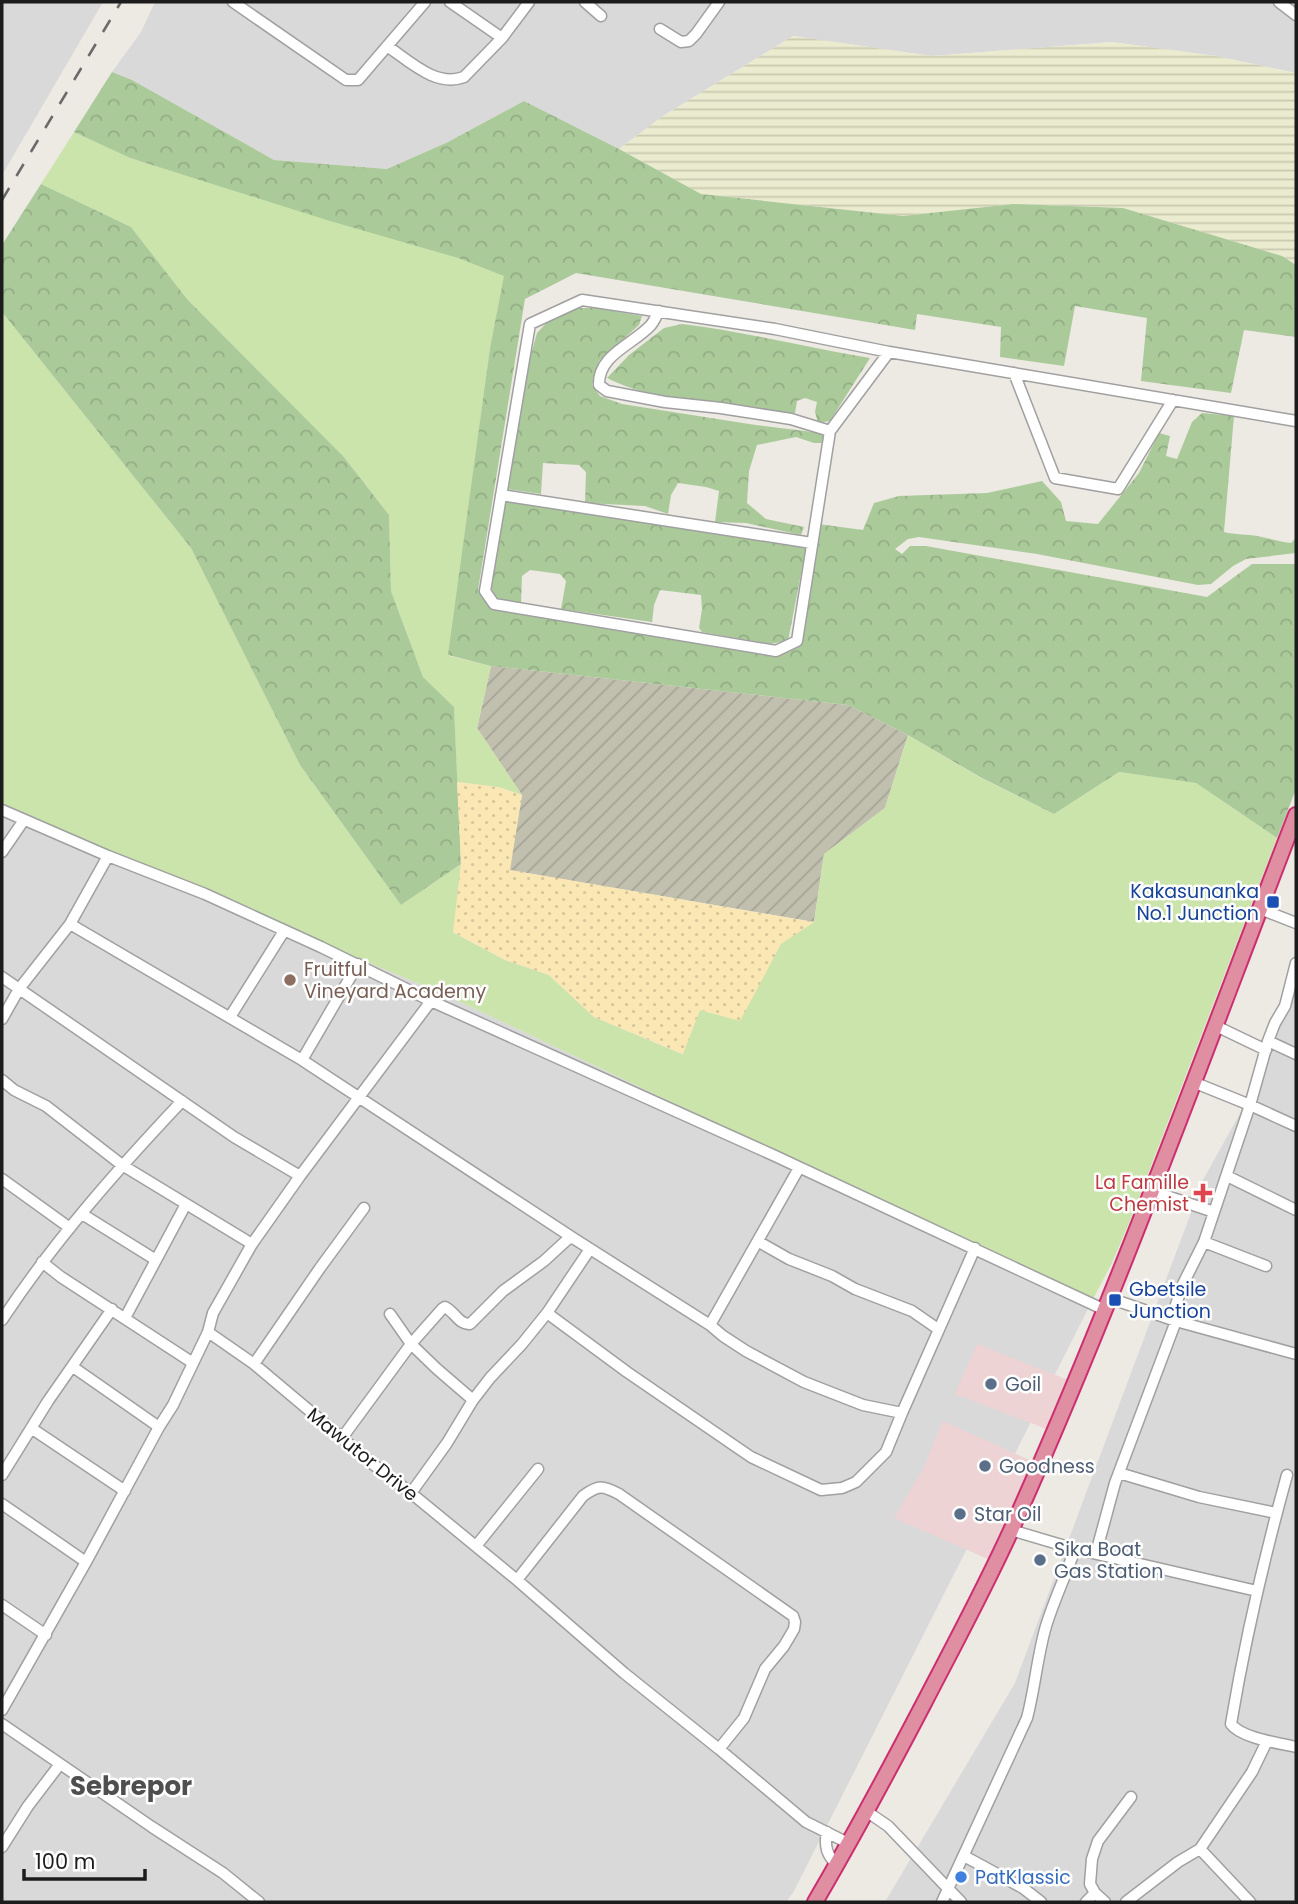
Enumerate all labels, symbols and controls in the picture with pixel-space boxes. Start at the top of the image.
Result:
place label: Kakasunanka No.1 Junction [1130,878,1259,927]
marker: Kakasunanka No.1 Junction [1265,894,1281,910]
place label: Fruitful Vineyard Academy [304,956,486,1005]
marker: Fruitful Vineyard Academy [282,972,298,988]
place label: La Famille Chemist [1095,1169,1189,1218]
marker: La Famille Chemist [1195,1185,1211,1201]
place label: Gbetsile Junction [1129,1276,1211,1325]
marker: Gbetsile Junction [1107,1292,1123,1308]
place label: Goil [1005,1371,1041,1398]
marker: Goil [983,1376,999,1392]
street label: Mawutor Drive [301,1401,424,1508]
place label: Goodness [999,1453,1095,1480]
marker: Goodness [977,1458,993,1474]
place label: Star Oil [974,1501,1041,1528]
marker: Star Oil [952,1506,968,1522]
place label: Sika Boat Gas Station [1054,1536,1163,1585]
marker: Sika Boat Gas Station [1032,1552,1048,1568]
district label: Sebrepor [70,1768,192,1804]
scale bar [24,1838,145,1882]
text: 100 m [35,1847,95,1876]
place label: PatKlassic [975,1864,1071,1891]
marker: PatKlassic [953,1869,969,1885]

